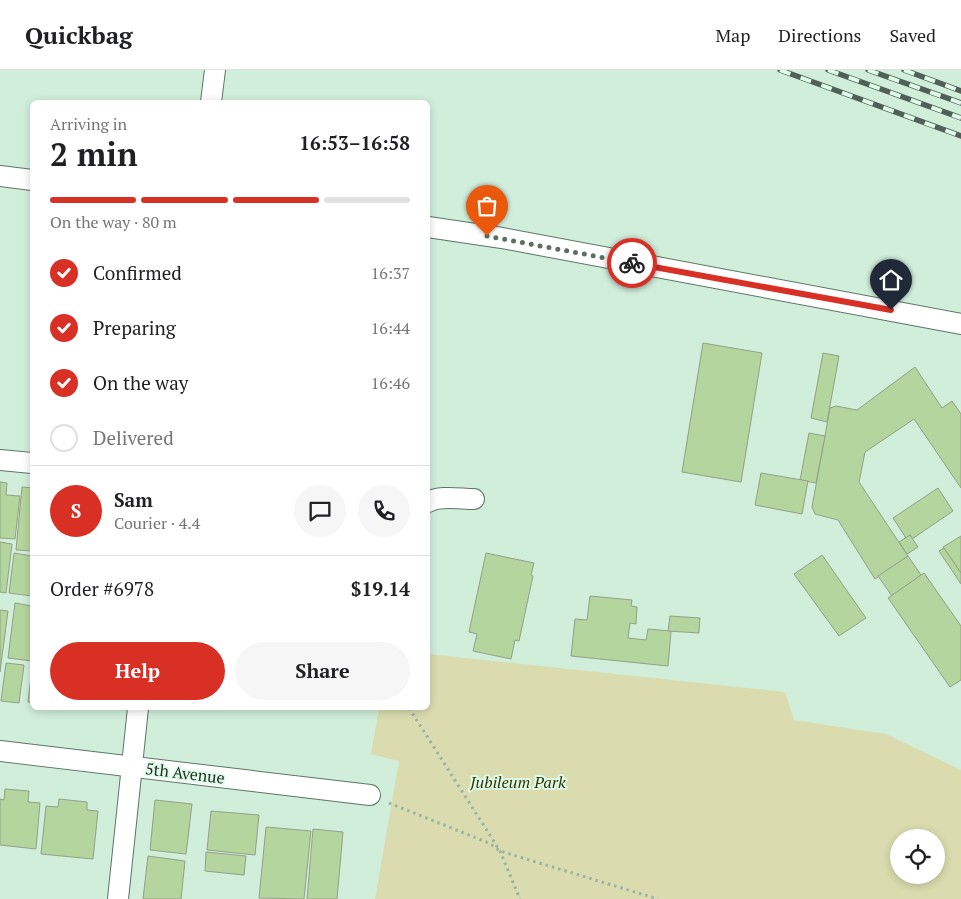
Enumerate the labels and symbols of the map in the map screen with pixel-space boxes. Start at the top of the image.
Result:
pin [466,185,508,236]
courier [607,238,657,288]
pin [870,259,912,310]
street label: 5th Avenue [144,757,226,789]
park label: Jubileum Park [469,771,566,793]

